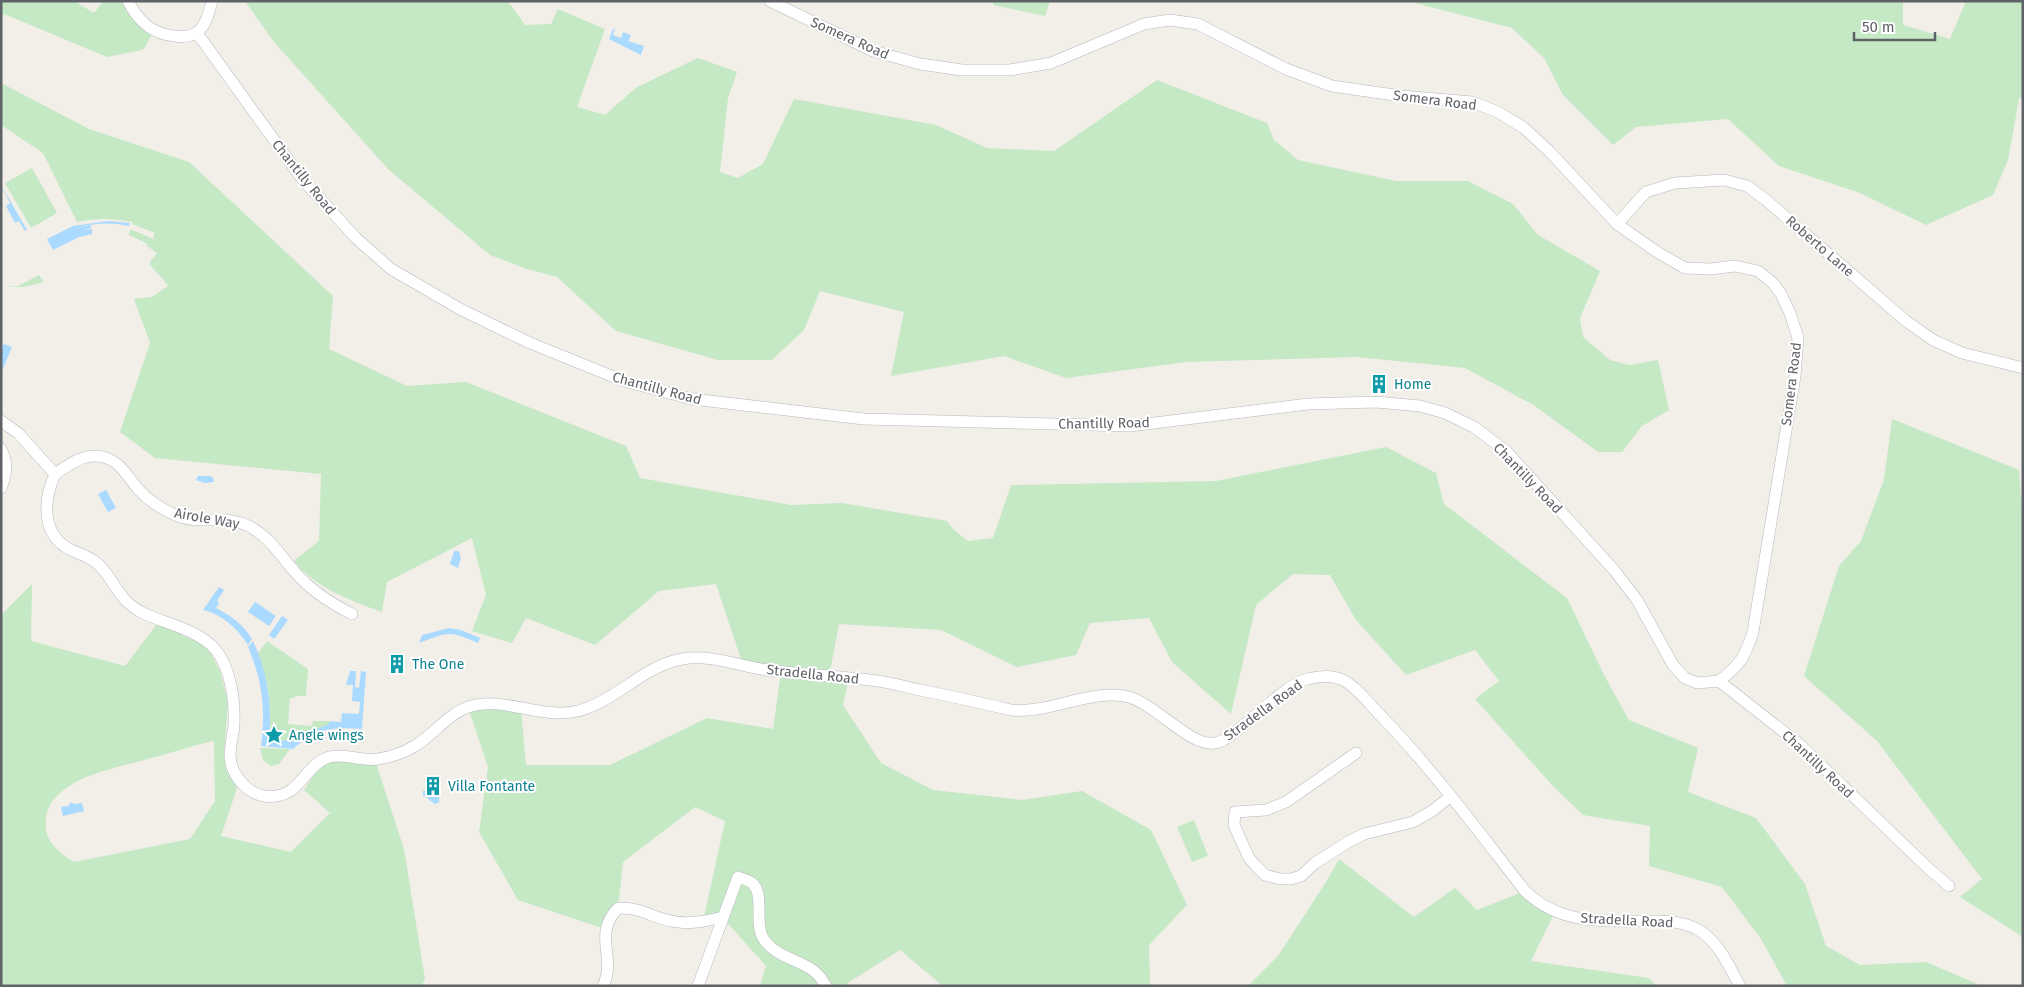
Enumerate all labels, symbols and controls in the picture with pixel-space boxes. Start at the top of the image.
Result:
scale bar [1854,10,1935,42]
street label: Somera Road [808,14,892,63]
text: 50 m [1862,18,1895,36]
street label: Somera Road [1392,87,1478,114]
street label: Chantilly Road [268,136,339,218]
street label: Roberto Lane [1782,212,1857,281]
street label: Somera Road [1778,341,1805,427]
street label: Chantilly Road [610,368,703,409]
building icon: Home [1368,373,1390,395]
place label: Home [1394,376,1431,393]
street label: Chantilly Road [1058,414,1150,433]
street label: Chantilly Road [1490,439,1566,517]
street label: Airole Way [173,504,241,533]
building icon: The One [386,653,408,675]
place label: The One [412,656,464,673]
street label: Stradella Road [766,661,860,688]
street label: Stradella Road [1221,676,1306,745]
place icon: Angle wings [263,724,285,746]
place label: Angle wings [289,727,364,744]
street label: Chantilly Road [1778,727,1857,802]
building icon: Villa Fontante [422,775,444,797]
place label: Villa Fontante [448,778,535,795]
street label: Stradella Road [1580,910,1674,931]

